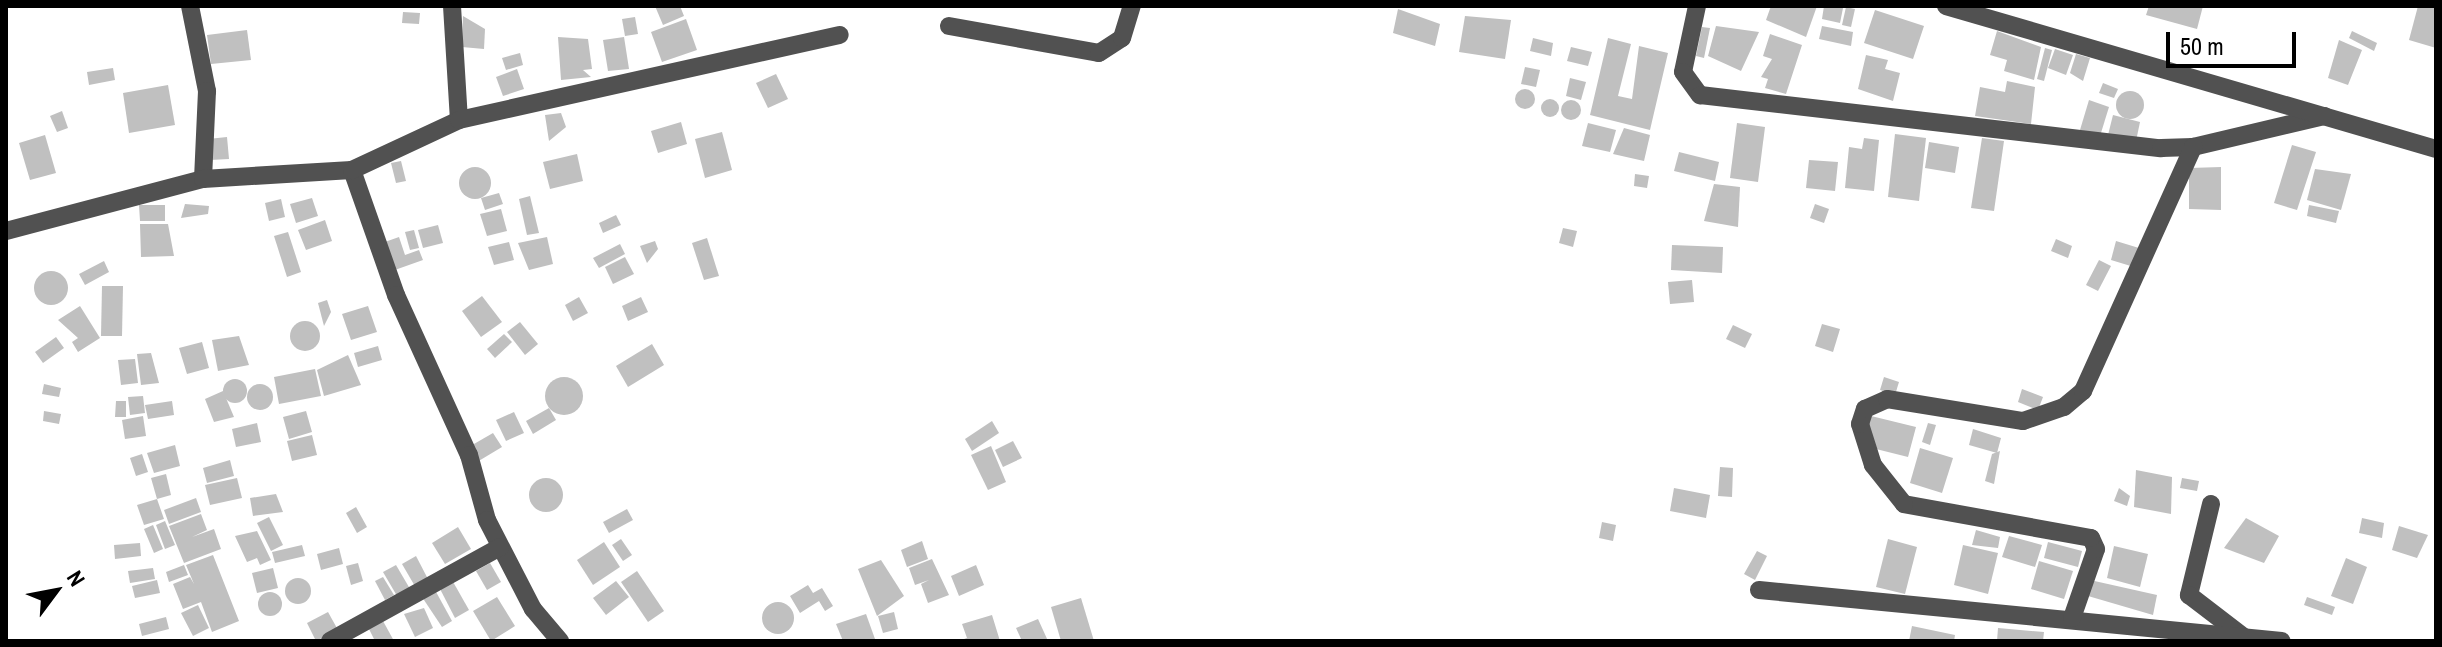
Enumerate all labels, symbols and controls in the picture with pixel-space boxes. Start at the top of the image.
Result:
scale bar [2170,16,2300,66]
text: 50 m [2180,30,2224,62]
north arrow [16,551,96,631]
text: N [60,565,93,592]

